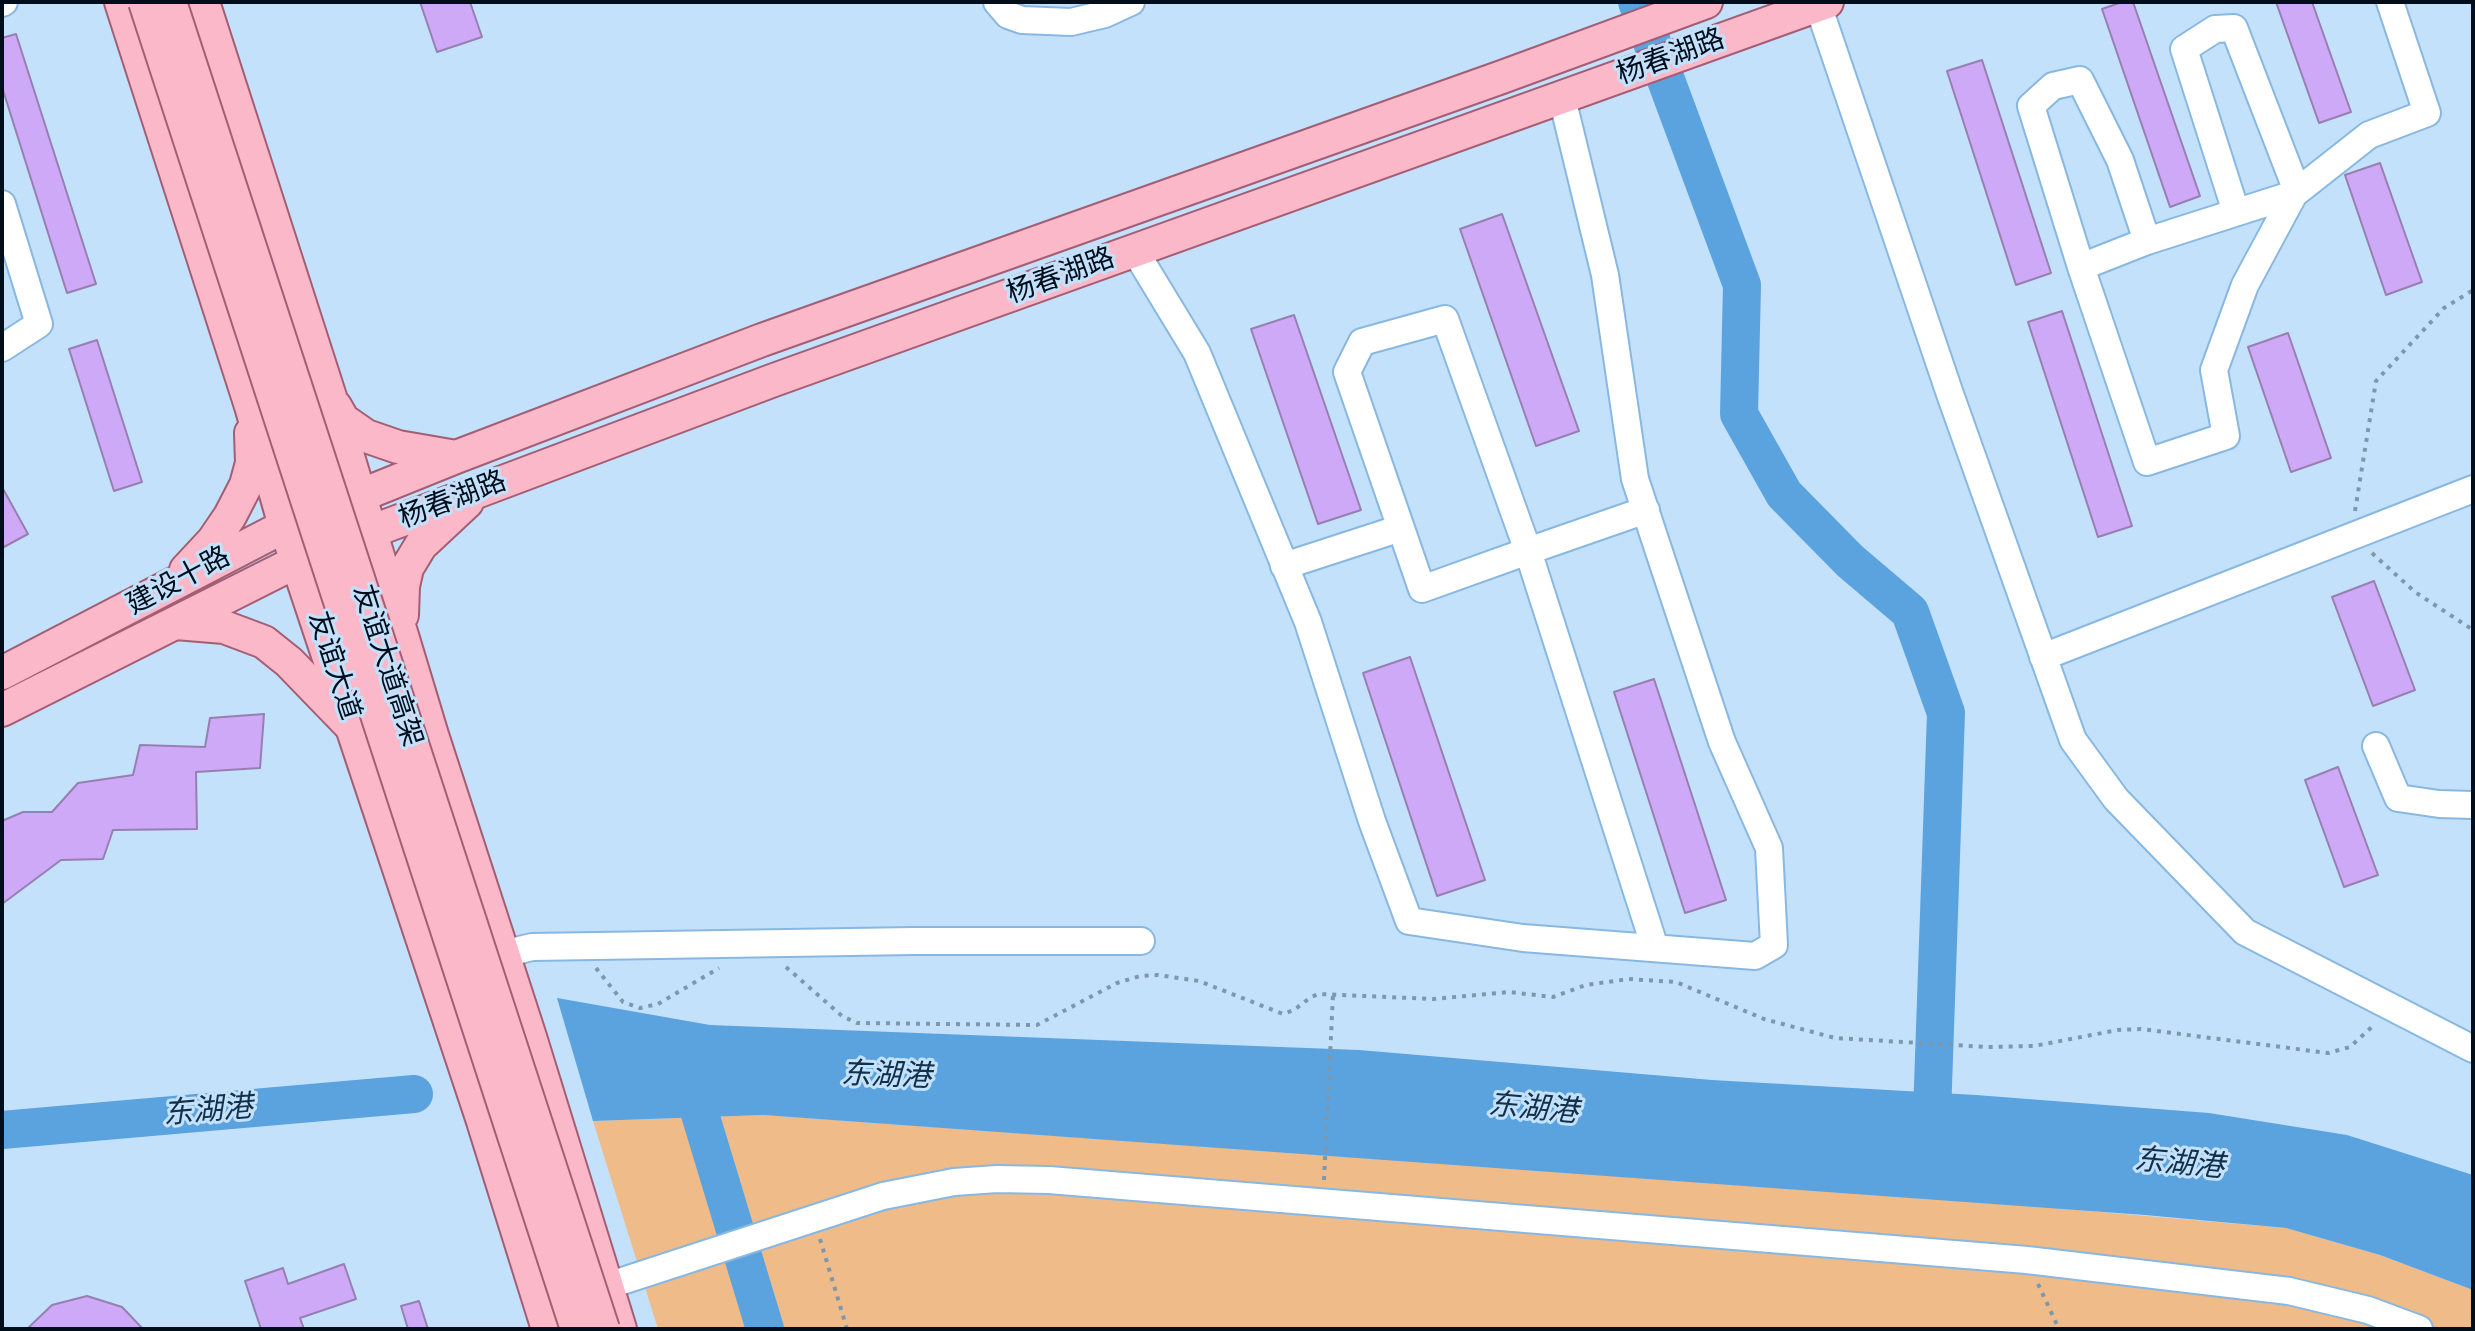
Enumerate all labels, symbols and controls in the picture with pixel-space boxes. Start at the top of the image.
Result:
street label: 杨春湖路 [1613,23,1729,93]
street label: 杨春湖路 [1003,242,1119,312]
street label: 杨春湖路 [395,465,511,537]
street label: 建设十路 [122,541,236,623]
street label: 友谊大道高架 [344,581,428,751]
street label: 友谊大道 [300,608,366,724]
water label: 东湖港 [840,1057,932,1097]
water label: 东湖港 [1487,1088,1579,1132]
water label: 东湖港 [162,1090,254,1134]
water label: 东湖港 [2133,1143,2225,1187]

